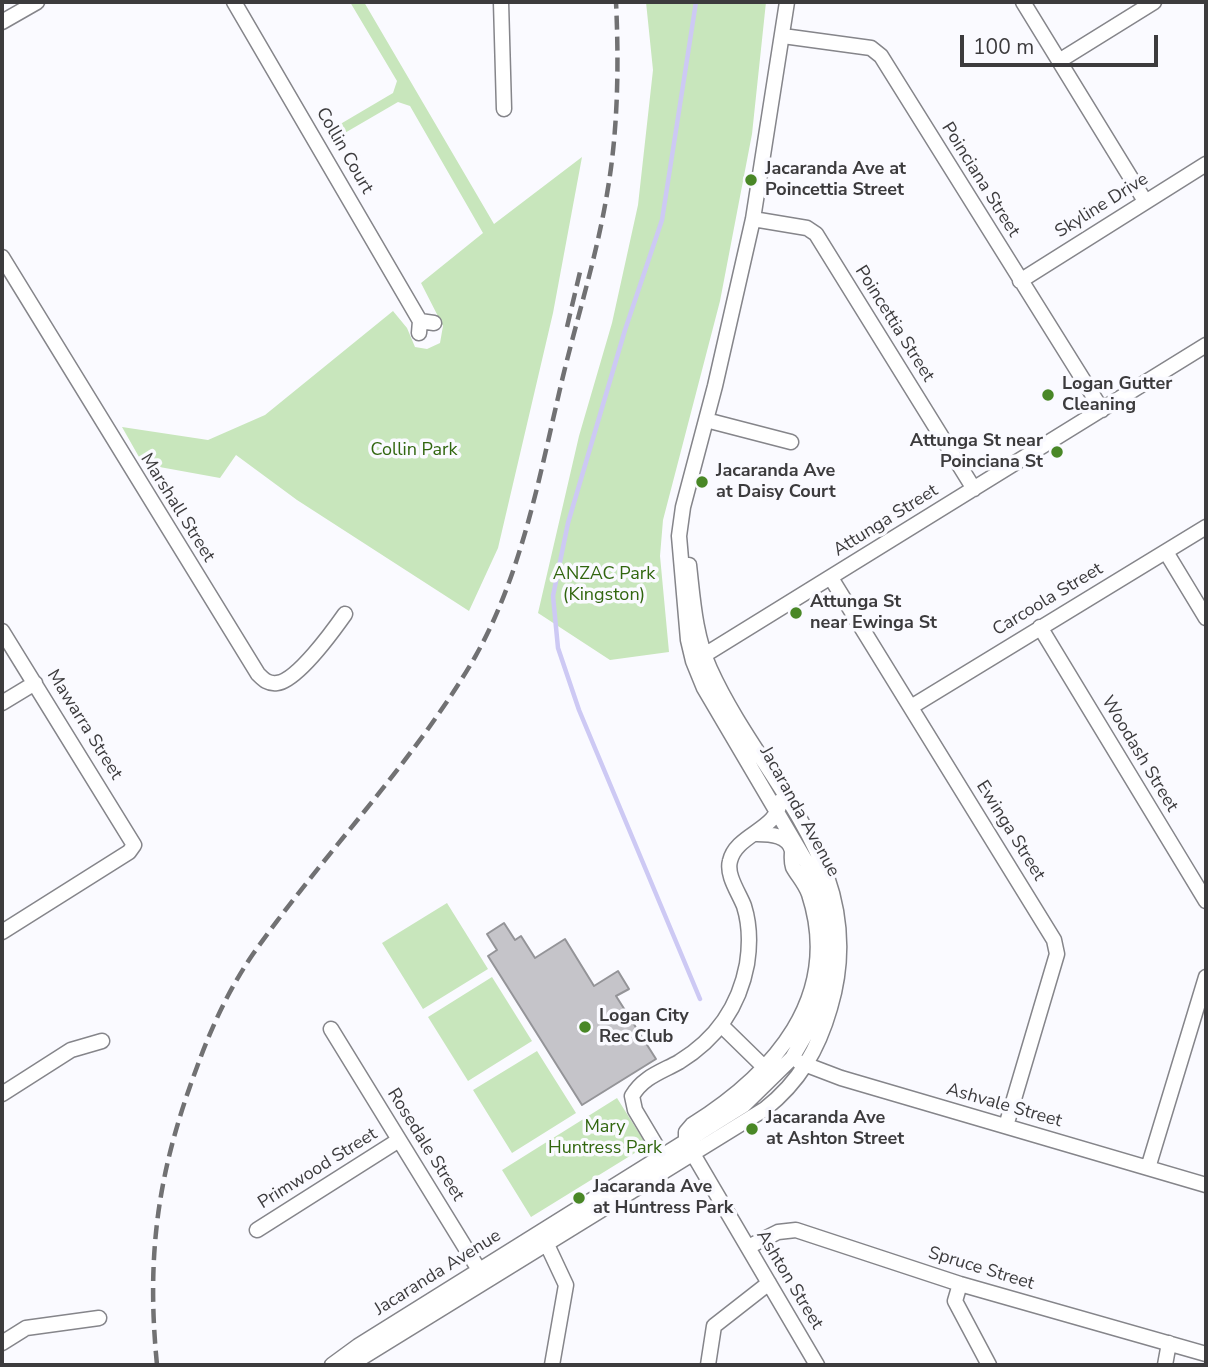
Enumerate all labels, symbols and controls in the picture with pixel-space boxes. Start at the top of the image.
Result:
scale bar [963,21,1161,65]
text: 100 m [973,33,1034,61]
street label: Collin Court [311,104,377,198]
street label: Poinciana Street [936,119,1024,241]
place label: Jacaranda Ave at Poincettia Street [765,159,906,202]
street label: Skyline Drive [1051,169,1153,243]
marker: Jacaranda Ave at Poincettia Street [743,172,759,188]
street label: Poincettia Street [850,262,938,386]
place label: Logan Gutter Cleaning [1062,374,1172,416]
marker: Logan Gutter Cleaning [1040,387,1056,403]
place label: Attunga St near Poinciana St [910,431,1043,474]
park label: Collin Park [370,440,458,462]
marker: Attunga St near Poinciana St [1049,444,1065,460]
street label: Marshall Street [135,450,219,566]
place label: Jacaranda Ave at Daisy Court [716,461,836,504]
marker: Jacaranda Ave at Daisy Court [694,474,710,490]
street label: Attunga Street [830,480,942,562]
street label: Carcoola Street [989,559,1107,641]
park label: ANZAC Park (Kingston) [553,564,655,606]
place label: Attunga St near Ewinga St [810,592,937,634]
marker: Attunga St near Ewinga St [788,605,804,621]
street label: Mawarra Street [42,666,126,784]
street label: Woodash Street [1096,692,1182,816]
street label: Jacaranda Avenue [754,743,844,881]
street label: Ewinga Street [971,777,1049,885]
place label: Logan City Rec Club [599,1006,689,1048]
marker: Logan City Rec Club [577,1019,593,1035]
street label: Ashvale Street [944,1079,1064,1133]
street label: Rosedale Street [382,1085,468,1205]
place label: Jacaranda Ave at Ashton Street [766,1108,904,1150]
park label: Mary Huntress Park [548,1117,662,1160]
marker: Jacaranda Ave at Ashton Street [744,1121,760,1137]
street label: Primwood Street [254,1124,382,1214]
place label: Jacaranda Ave at Huntress Park [593,1177,733,1220]
marker: Jacaranda Ave at Huntress Park [571,1190,587,1206]
street label: Jacaranda Avenue [371,1225,505,1321]
street label: Ashton Street [751,1226,827,1334]
street label: Spruce Street [925,1243,1037,1295]

